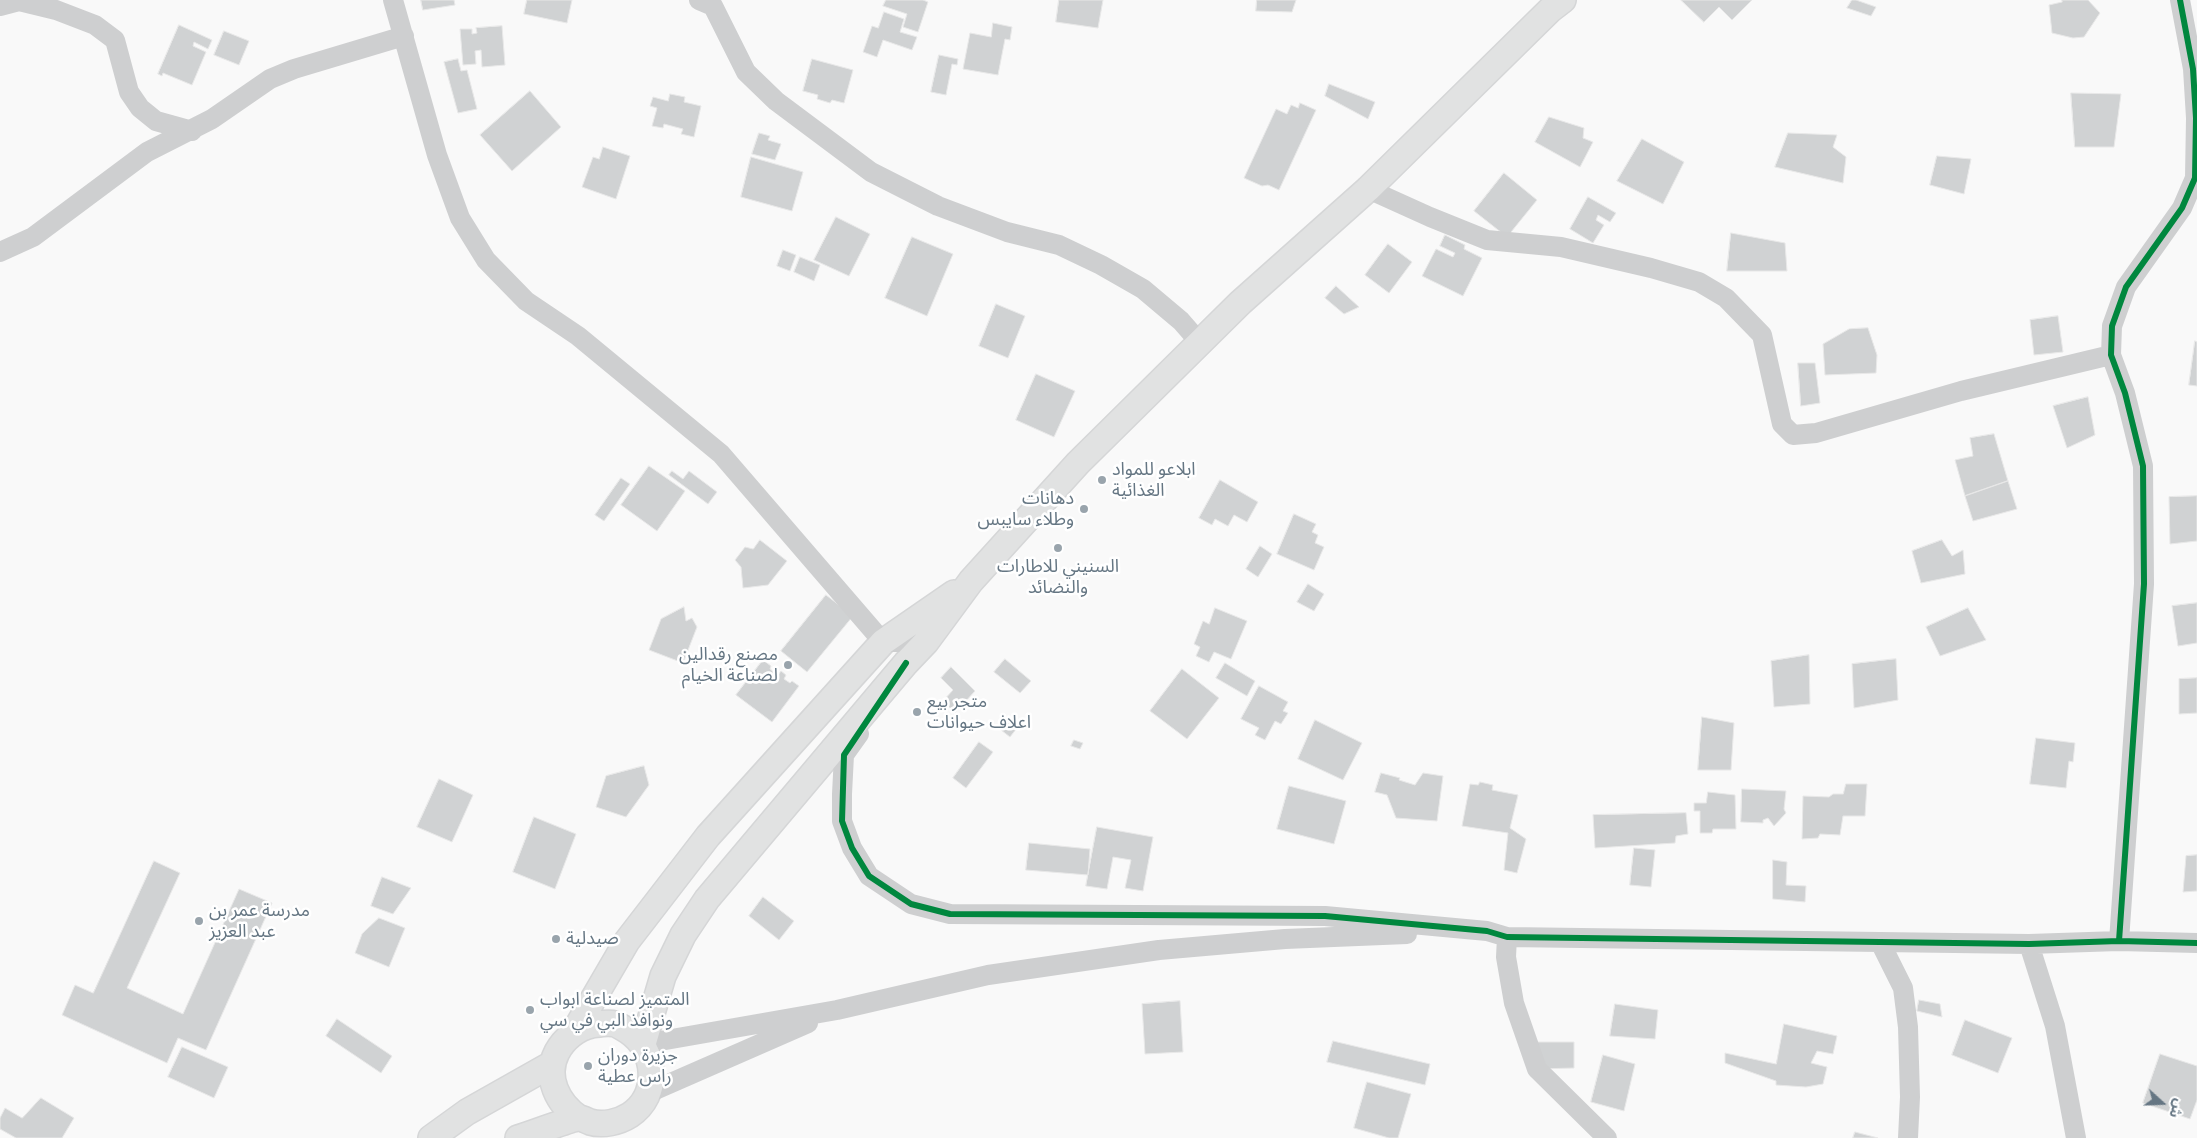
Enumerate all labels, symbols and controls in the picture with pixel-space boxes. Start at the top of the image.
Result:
place label: ابلاعو للمواد الغذائية [1112,459,1196,502]
marker: ابلاعو للمواد الغذائية [1096,474,1108,486]
place label: دهانات وطلاء سايبس [978,488,1074,530]
marker: دهانات وطلاء سايبس [1078,503,1090,515]
marker: السنيني للاطارات والنضائد [1052,542,1064,554]
place label: السنيني للاطارات والنضائد [997,556,1119,598]
place label: مصنع رقدالين لصناعة الخيام [679,644,778,686]
marker: مصنع رقدالين لصناعة الخيام [782,659,794,671]
place label: متجر بيع اعلاف حيوانات [927,691,1031,734]
marker: متجر بيع اعلاف حيوانات [911,706,923,718]
place label: مدرسة عمر بن عبد العزيز [209,900,310,942]
marker: مدرسة عمر بن عبد العزيز [193,915,205,927]
place label: صيدلية [566,928,619,950]
marker: صيدلية [550,933,562,945]
place label: المتميز لصناعة ابواب ونوافذ البي في سي [540,989,690,1032]
marker: المتميز لصناعة ابواب ونوافذ البي في سي [524,1004,536,1016]
place label: جزيرة دوران راس عطية [598,1045,678,1088]
marker: جزيرة دوران راس عطية [582,1060,594,1072]
north arrow [2137,1078,2187,1128]
text: ش [2165,1096,2188,1120]

